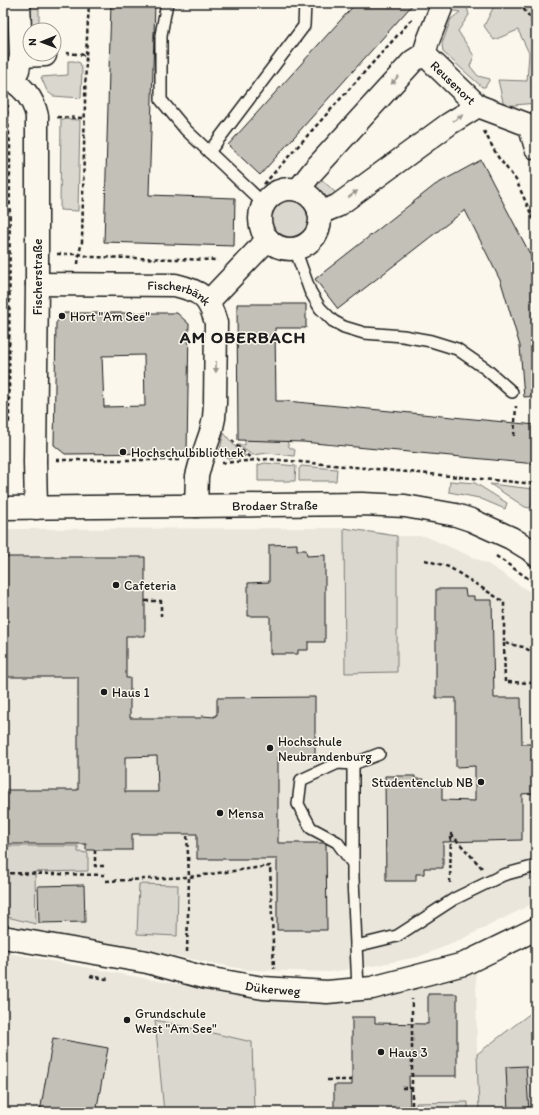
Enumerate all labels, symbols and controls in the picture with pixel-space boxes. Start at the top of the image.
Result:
north arrow [22,22,62,62]
text: N [26,38,39,46]
street label: Reusenort [428,57,479,108]
one-way arrow [391,74,400,85]
one-way arrow [453,114,463,122]
one-way arrow [348,190,358,198]
street label: Fischerstraße [30,239,45,315]
street label: Fischerbänk [147,277,215,308]
place label: Hort "Am See" [70,309,150,324]
marker: Hort "Am See" [57,311,67,321]
district label: AM OBERBACH [179,327,306,347]
one-way arrow [213,361,219,374]
place label: Hochschulbibliothek [131,445,244,460]
marker: Hochschulbibliothek [118,447,128,457]
street label: Brodaer Straße [232,497,318,513]
place label: Cafeteria [124,578,177,593]
marker: Cafeteria [111,580,121,590]
place label: Haus 1 [112,685,150,700]
marker: Haus 1 [99,687,109,697]
place label: Hochschule Neubrandenburg [278,734,372,764]
marker: Hochschule Neubrandenburg [265,743,275,753]
place label: Studentenclub NB [371,775,473,790]
marker: Studentenclub NB [476,777,486,787]
place label: Mensa [228,806,265,821]
marker: Mensa [215,808,225,818]
street label: Dükerweg [244,978,301,998]
place label: Grundschule West "Am See" [135,1006,217,1036]
marker: Grundschule West "Am See" [122,1015,132,1025]
place label: Haus 3 [389,1045,428,1060]
marker: Haus 3 [376,1047,386,1057]

